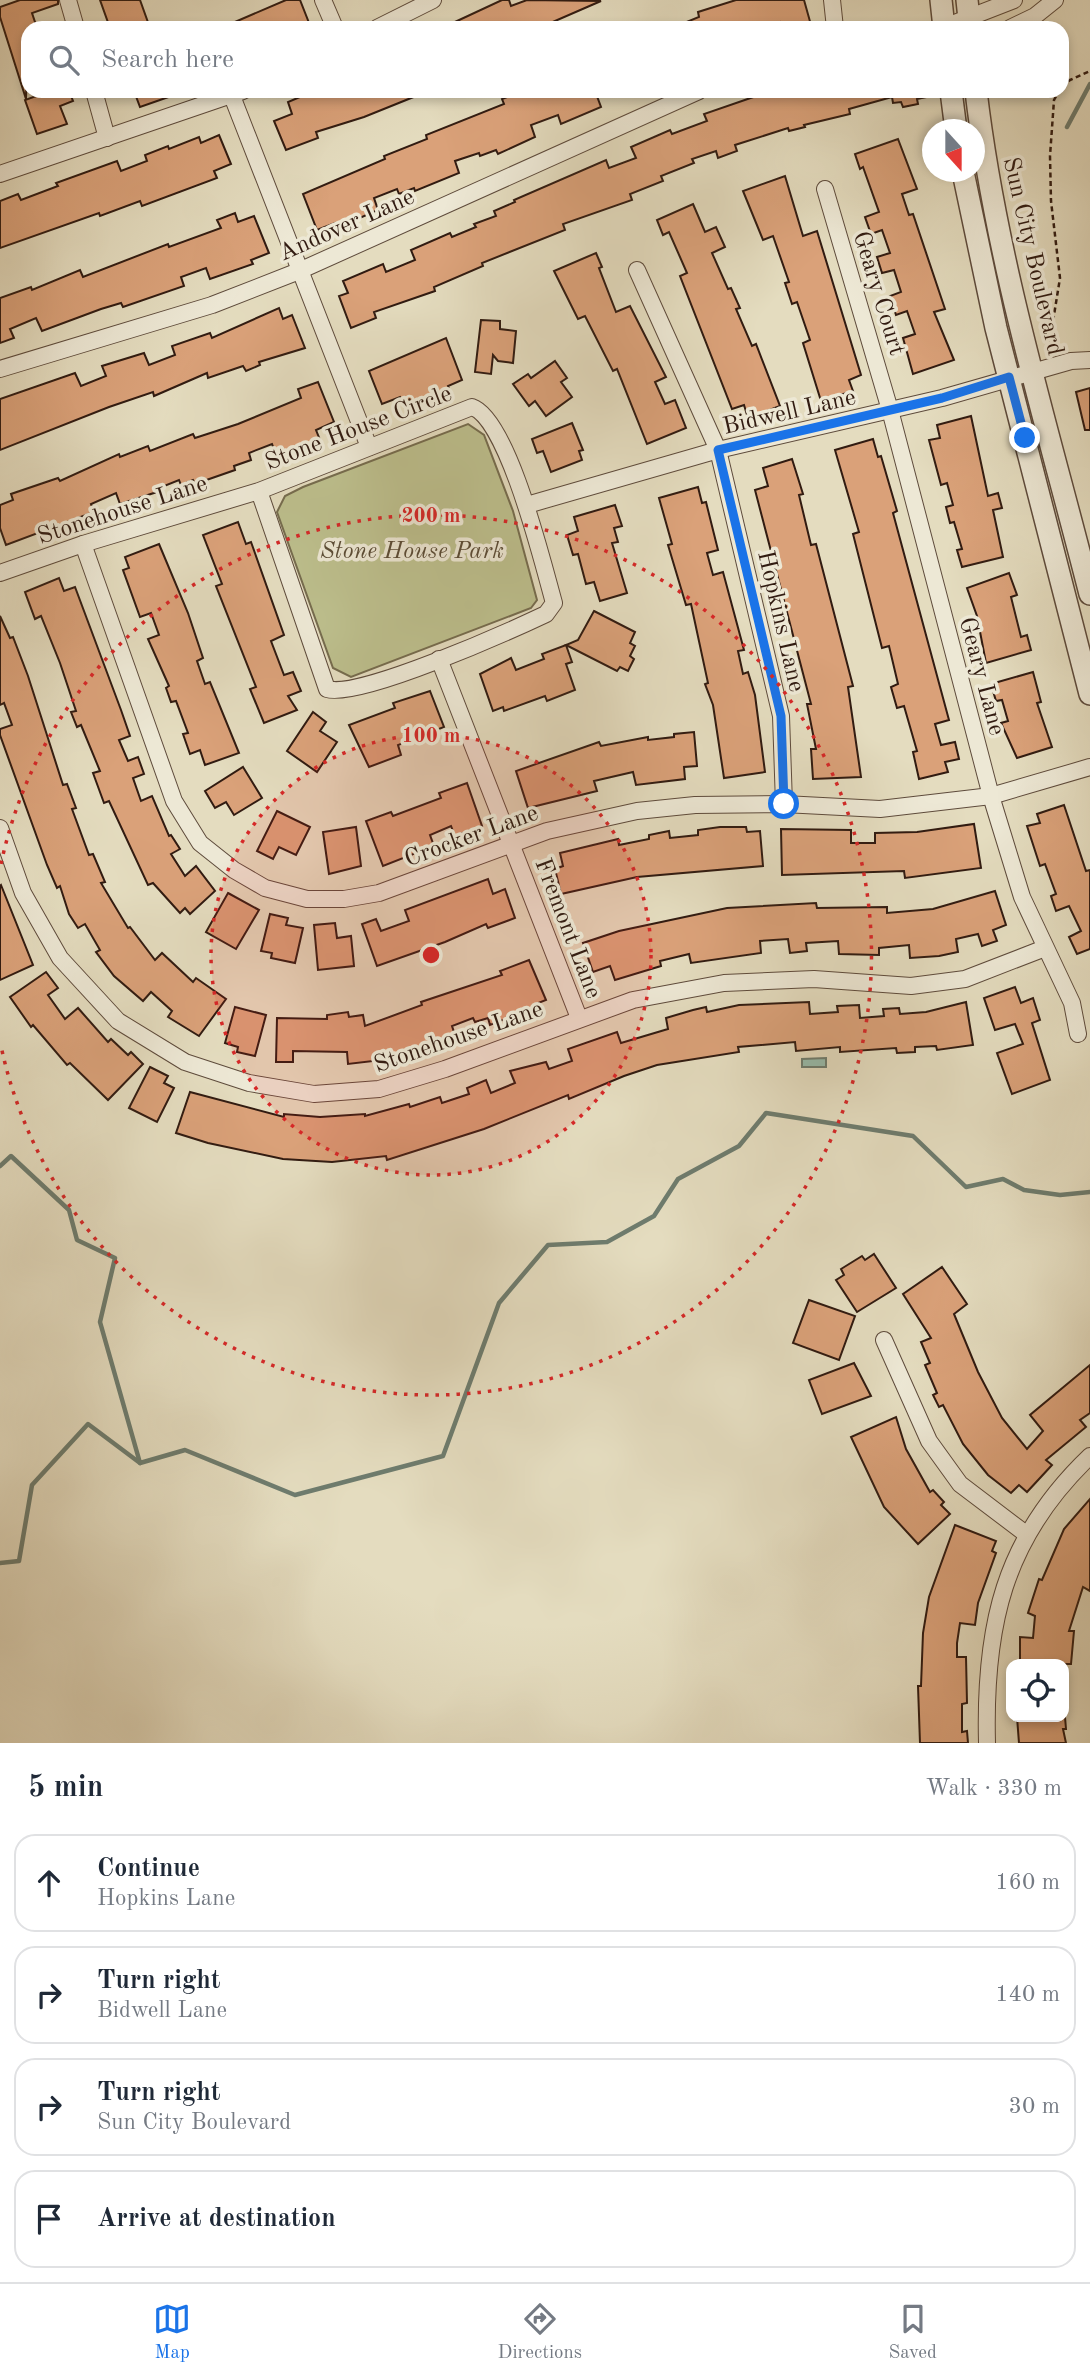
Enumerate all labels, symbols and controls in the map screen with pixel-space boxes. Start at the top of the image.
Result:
search box [21,21,1069,98]
icon: search [45,41,83,79]
text: Search here [101,47,234,73]
north arrow [922,119,985,182]
street label: Sun City Boulevard [998,155,1067,358]
street label: Andover Lane [275,185,418,266]
street label: Geary Court [848,229,908,359]
street label: Stone House Circle [262,382,455,476]
street label: Bidwell Lane [721,386,858,440]
route end [1009,422,1040,453]
street label: Stonehouse Lane [35,472,211,550]
text: 200 m [401,506,461,527]
park label: Stone House Park [320,540,504,564]
street label: Hopkins Lane [752,548,808,694]
street label: Geary Lane [954,615,1008,738]
text: 100 m [401,726,461,747]
route start [768,788,799,819]
street label: Crocker Lane [402,802,542,872]
street label: Fremont Lane [529,855,605,1002]
centre of rings [419,943,443,967]
street label: Stonehouse Lane [371,998,546,1078]
map controls [1006,1659,1069,1722]
button: locate [1006,1659,1069,1722]
text: 5 min [28,1773,103,1803]
text: Walk · 330 m [926,1777,1062,1800]
text: Continue [97,1856,200,1882]
icon: ahead [30,1864,68,1902]
text: 160 m [995,1871,1060,1894]
text: Hopkins Lane [97,1887,235,1910]
text: Turn right [97,1968,220,1994]
icon: right [30,1976,68,2014]
text: 140 m [995,1983,1060,2006]
text: Bidwell Lane [97,1999,227,2022]
text: Turn right [97,2080,220,2106]
icon: right [30,2088,68,2126]
text: 30 m [1009,2095,1060,2118]
text: Sun City Boulevard [97,2111,291,2134]
icon: arrive [30,2200,68,2238]
text: Arrive at destination [97,2206,336,2232]
tab: Map [153,2300,191,2365]
tab: Directions [498,2300,582,2365]
tab: Saved [888,2300,937,2365]

